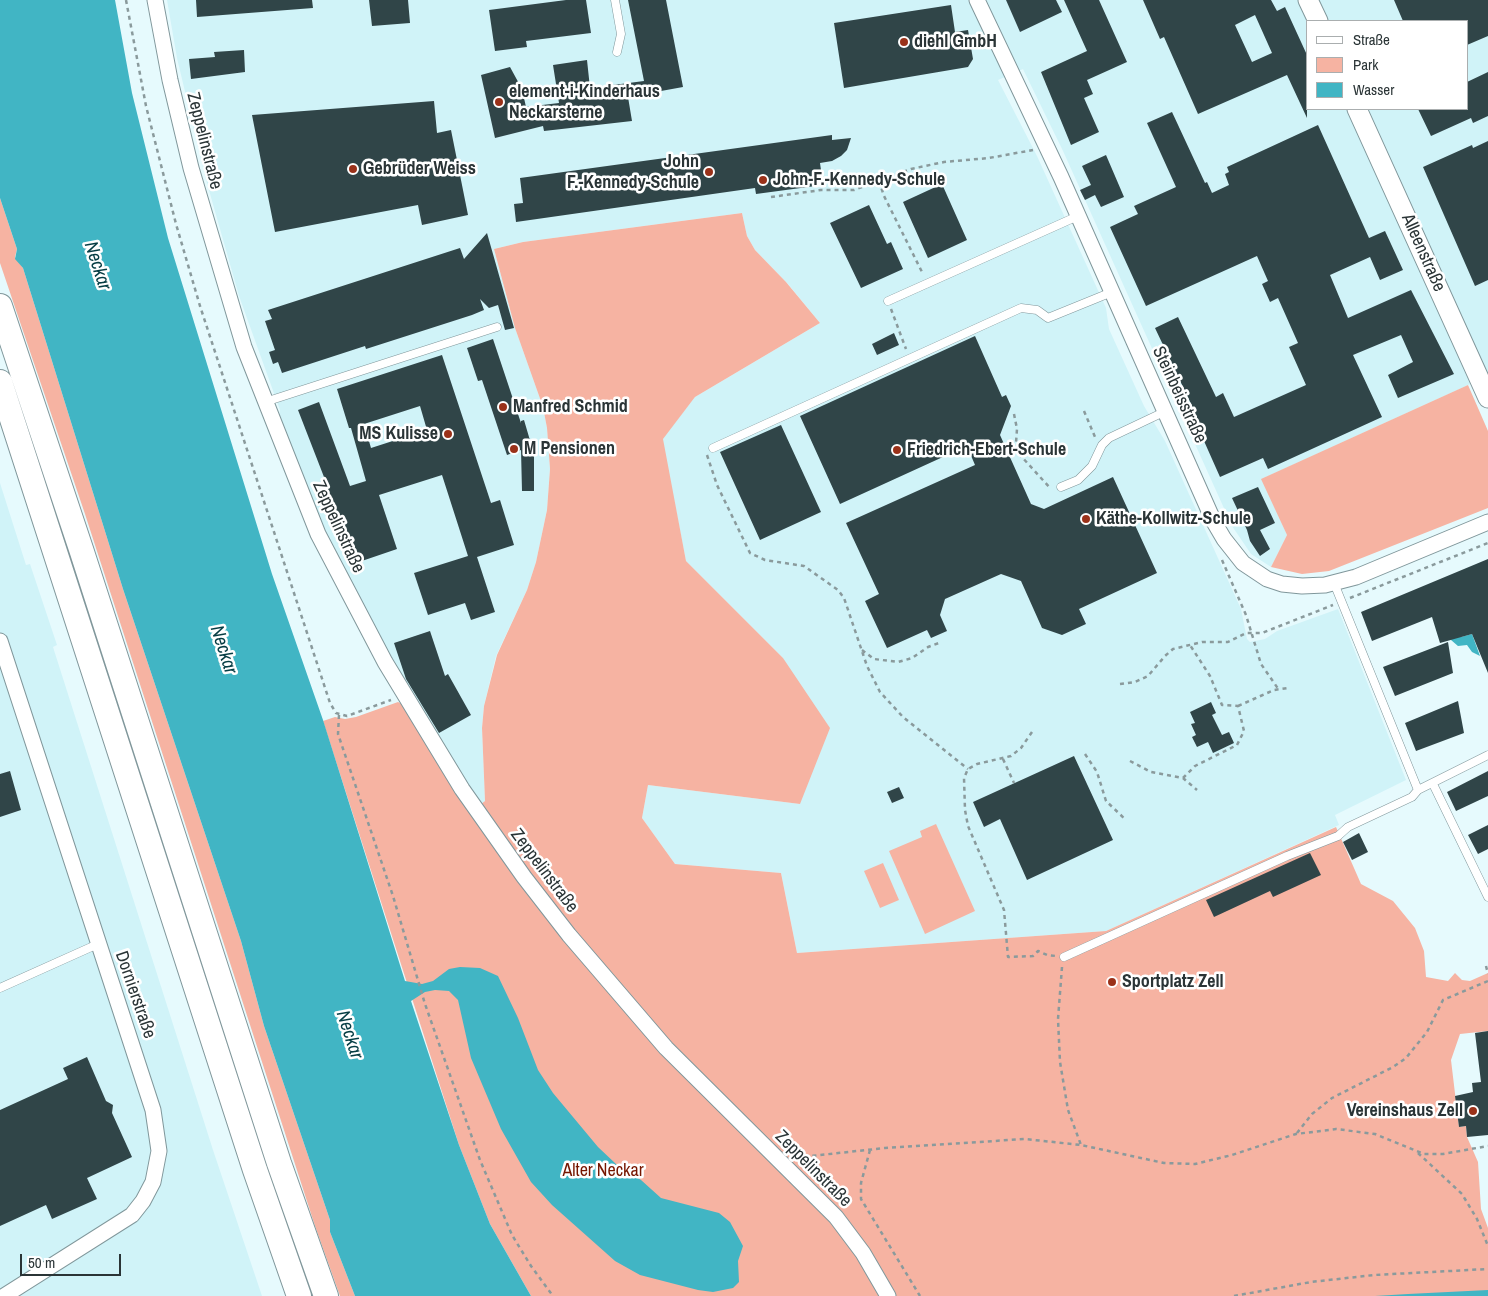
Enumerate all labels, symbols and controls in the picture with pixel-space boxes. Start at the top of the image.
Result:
legend [1306,20,1468,110]
text: Straße [1353,29,1390,50]
place label: diehl GmbH [914,31,997,53]
marker: diehl GmbH [898,36,910,48]
text: Park [1353,54,1378,75]
text: Wasser [1353,79,1394,100]
place label: element-i-Kinderhaus Neckarsterne [509,81,660,124]
street label: Zeppelinstraße [182,90,226,192]
marker: element-i-Kinderhaus Neckarsterne [493,96,505,108]
place label: John F.-Kennedy-Schule [567,151,699,193]
place label: Gebrüder Weiss [363,158,476,180]
marker: Gebrüder Weiss [347,163,359,175]
marker: John F.-Kennedy-Schule [703,166,715,178]
place label: John-F.-Kennedy-Schule [773,169,945,191]
marker: John-F.-Kennedy-Schule [757,174,769,186]
street label: Alleenstraße [1396,211,1450,295]
water label: Neckar [79,239,115,293]
street label: Steinbeisstraße [1147,343,1211,447]
place label: Manfred Schmid [513,396,628,418]
marker: Manfred Schmid [497,401,509,413]
place label: MS Kulisse [359,423,438,445]
marker: MS Kulisse [442,428,454,440]
place label: M Pensionen [524,438,615,460]
place label: Friedrich-Ebert-Schule [907,439,1066,461]
marker: M Pensionen [508,443,520,455]
marker: Friedrich-Ebert-Schule [891,444,903,456]
street label: Zeppelinstraße [307,477,369,577]
place label: Käthe-Kollwitz-Schule [1096,508,1251,530]
marker: Käthe-Kollwitz-Schule [1080,513,1092,525]
water label: Neckar [205,623,241,677]
street label: Zeppelinstraße [506,825,582,917]
street label: Dornierstraße [110,948,160,1042]
place label: Sportplatz Zell [1122,971,1224,993]
marker: Sportplatz Zell [1106,976,1118,988]
water label: Neckar [331,1008,367,1062]
place label: Vereinshaus Zell [1347,1100,1463,1122]
marker: Vereinshaus Zell [1467,1105,1479,1117]
street label: Zeppelinstraße [770,1126,856,1212]
park label: Alter Neckar [562,1160,644,1182]
scale bar [22,1244,124,1276]
text: 50 m [28,1252,55,1273]

